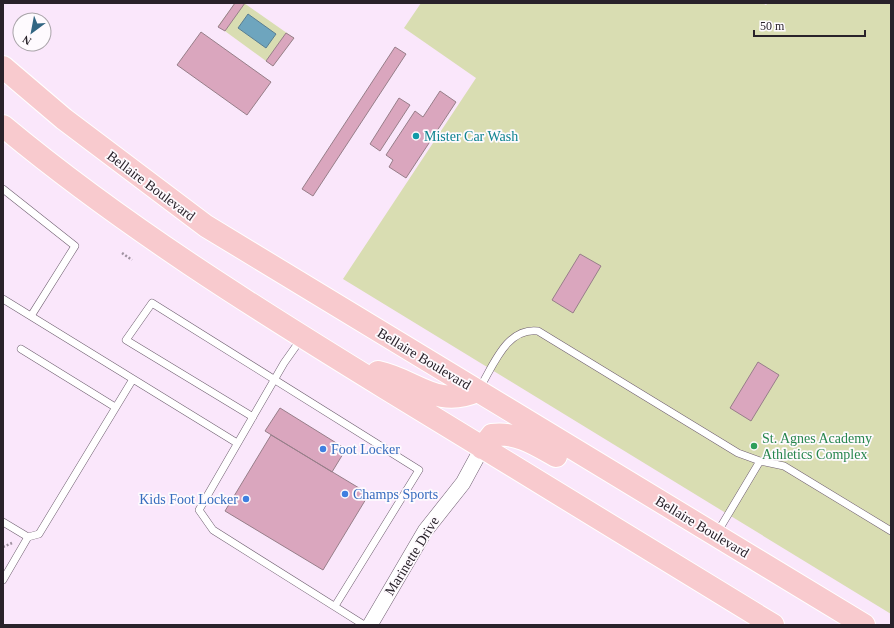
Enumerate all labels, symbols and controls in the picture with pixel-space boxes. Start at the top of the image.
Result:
north arrow [12,12,52,52]
scale bar [754,12,865,38]
text: 50 m [760,19,785,33]
text: N [20,33,33,48]
place label: Mister Car Wash [424,129,518,144]
marker: Mister Car Wash [411,131,421,141]
street label: Bellaire Boulevard [104,148,198,224]
street label: Bellaire Boulevard [375,325,473,393]
place label: St. Agnes Academy Athletics Complex [762,431,872,462]
marker: St. Agnes Academy Athletics Complex [749,441,759,451]
place label: Foot Locker [331,442,400,457]
marker: Foot Locker [318,444,328,454]
place label: Champs Sports [353,487,438,502]
marker: Champs Sports [340,489,350,499]
place label: Kids Foot Locker [139,492,238,507]
street label: Bellaire Boulevard [653,493,751,561]
marker: Kids Foot Locker [241,494,251,504]
street label: Marinette Drive [382,514,442,598]

